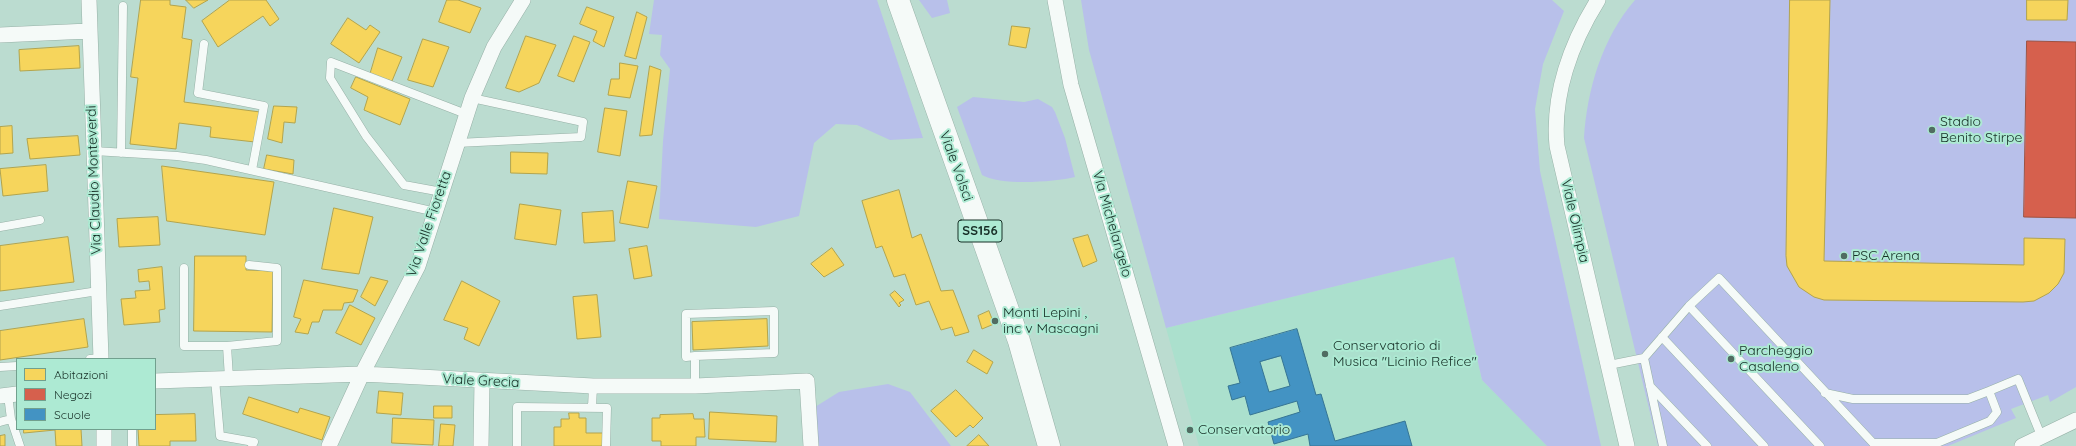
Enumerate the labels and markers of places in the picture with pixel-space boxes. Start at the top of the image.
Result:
place label: Stadio Benito Stirpe [1940,114,2022,146]
marker: Stadio Benito Stirpe [1927,125,1937,135]
place label: PSC Arena [1852,248,1920,264]
marker: PSC Arena [1839,251,1849,261]
place label: Monti Lepini , inc v Mascagni [1003,305,1099,338]
marker: Monti Lepini , inc v Mascagni [990,316,1000,326]
place label: Conservatorio di Musica "Licinio Refice" [1333,338,1477,370]
place label: Parcheggio Casaleno [1739,343,1813,376]
marker: Conservatorio di Musica "Licinio Refice" [1320,349,1330,359]
marker: Parcheggio Casaleno [1726,354,1736,364]
place label: Conservatorio [1198,422,1290,438]
marker: Conservatorio [1185,425,1195,435]

